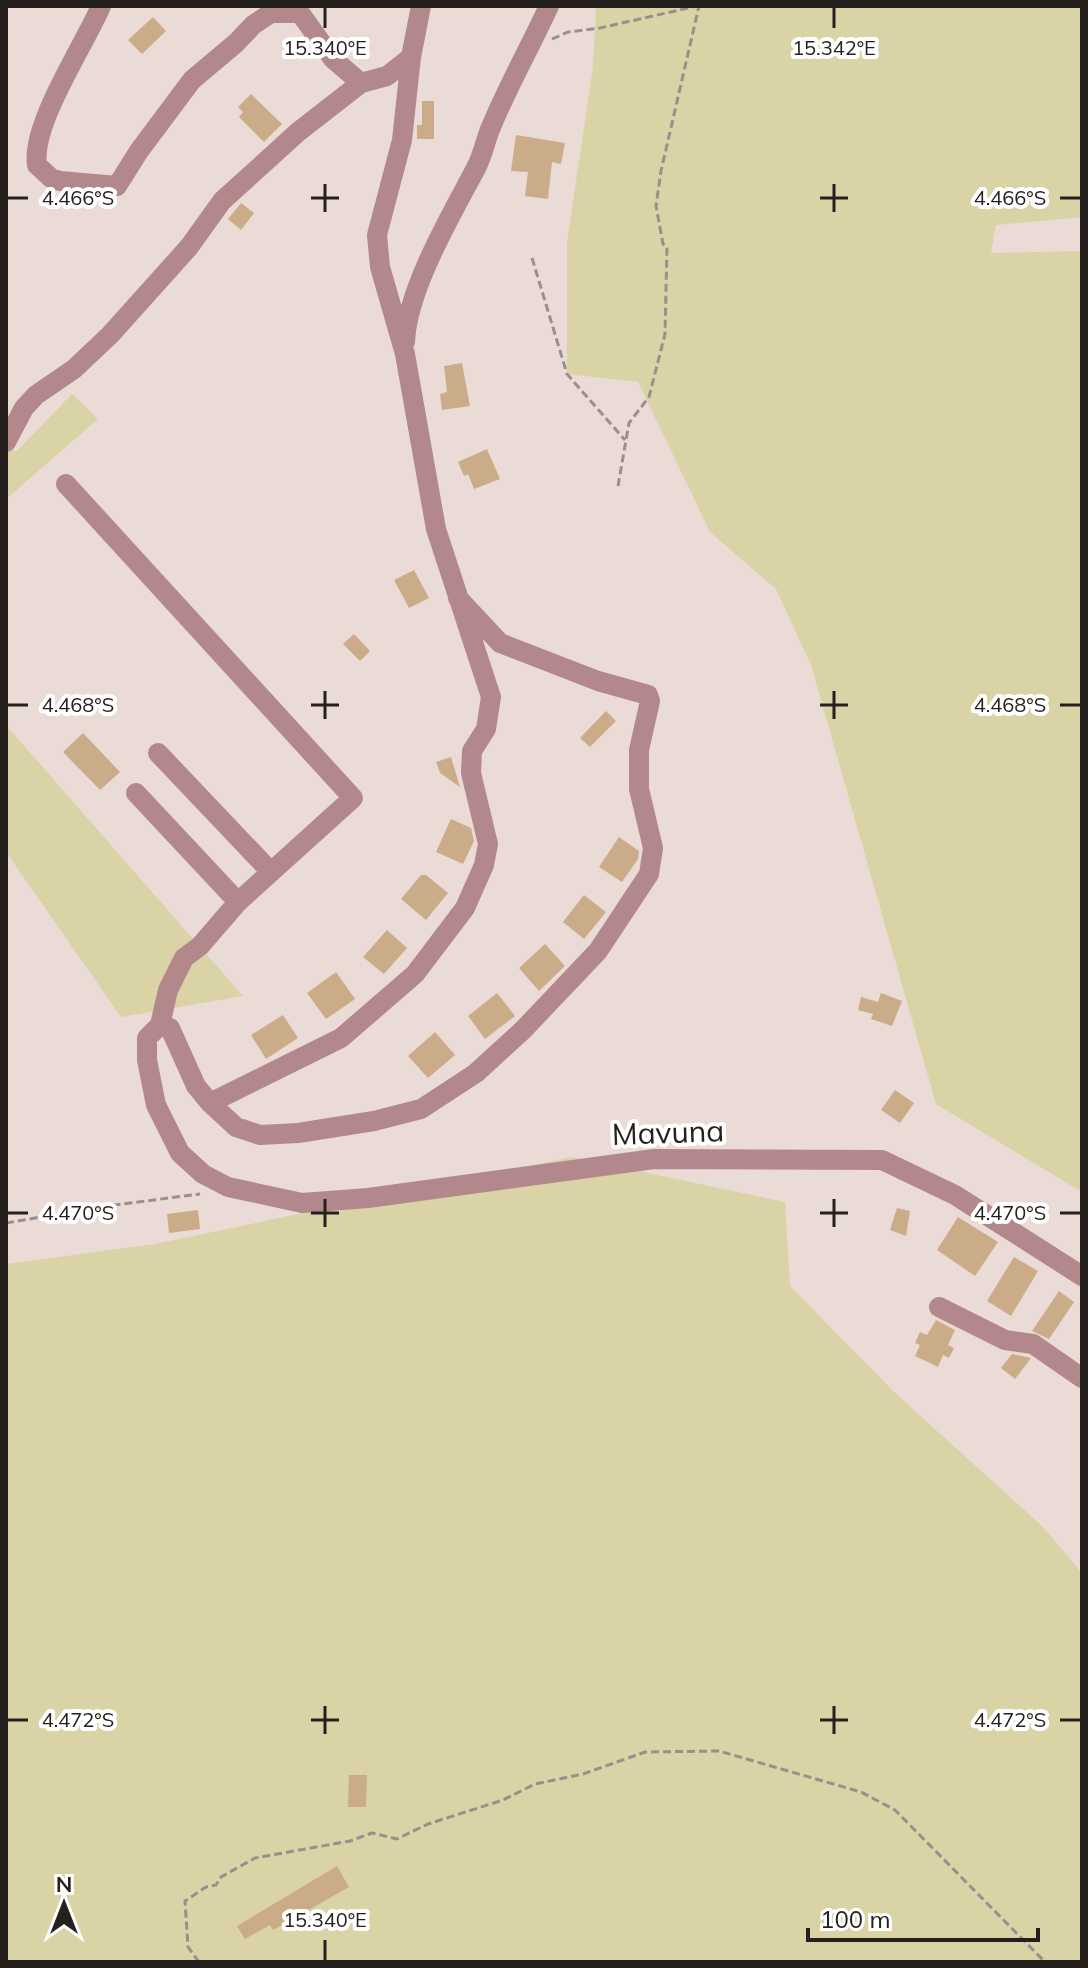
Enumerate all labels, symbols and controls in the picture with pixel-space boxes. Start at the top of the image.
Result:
text: 15.340°E [283,35,367,60]
text: 15.342°E [792,35,876,60]
text: 4.466°S [42,185,114,210]
text: 4.466°S [974,185,1046,210]
text: 4.468°S [42,692,114,717]
text: 4.468°S [974,692,1046,717]
street label: Mavuna [611,1111,725,1153]
text: 4.470°S [42,1200,114,1225]
text: 4.470°S [974,1200,1046,1225]
text: 4.472°S [42,1707,114,1732]
text: 4.472°S [974,1707,1046,1732]
north arrow [24,1864,104,1944]
text: N [56,1870,72,1898]
scale bar [808,1892,1038,1942]
text: 100 m [820,1904,891,1934]
text: 15.340°E [283,1907,367,1932]

